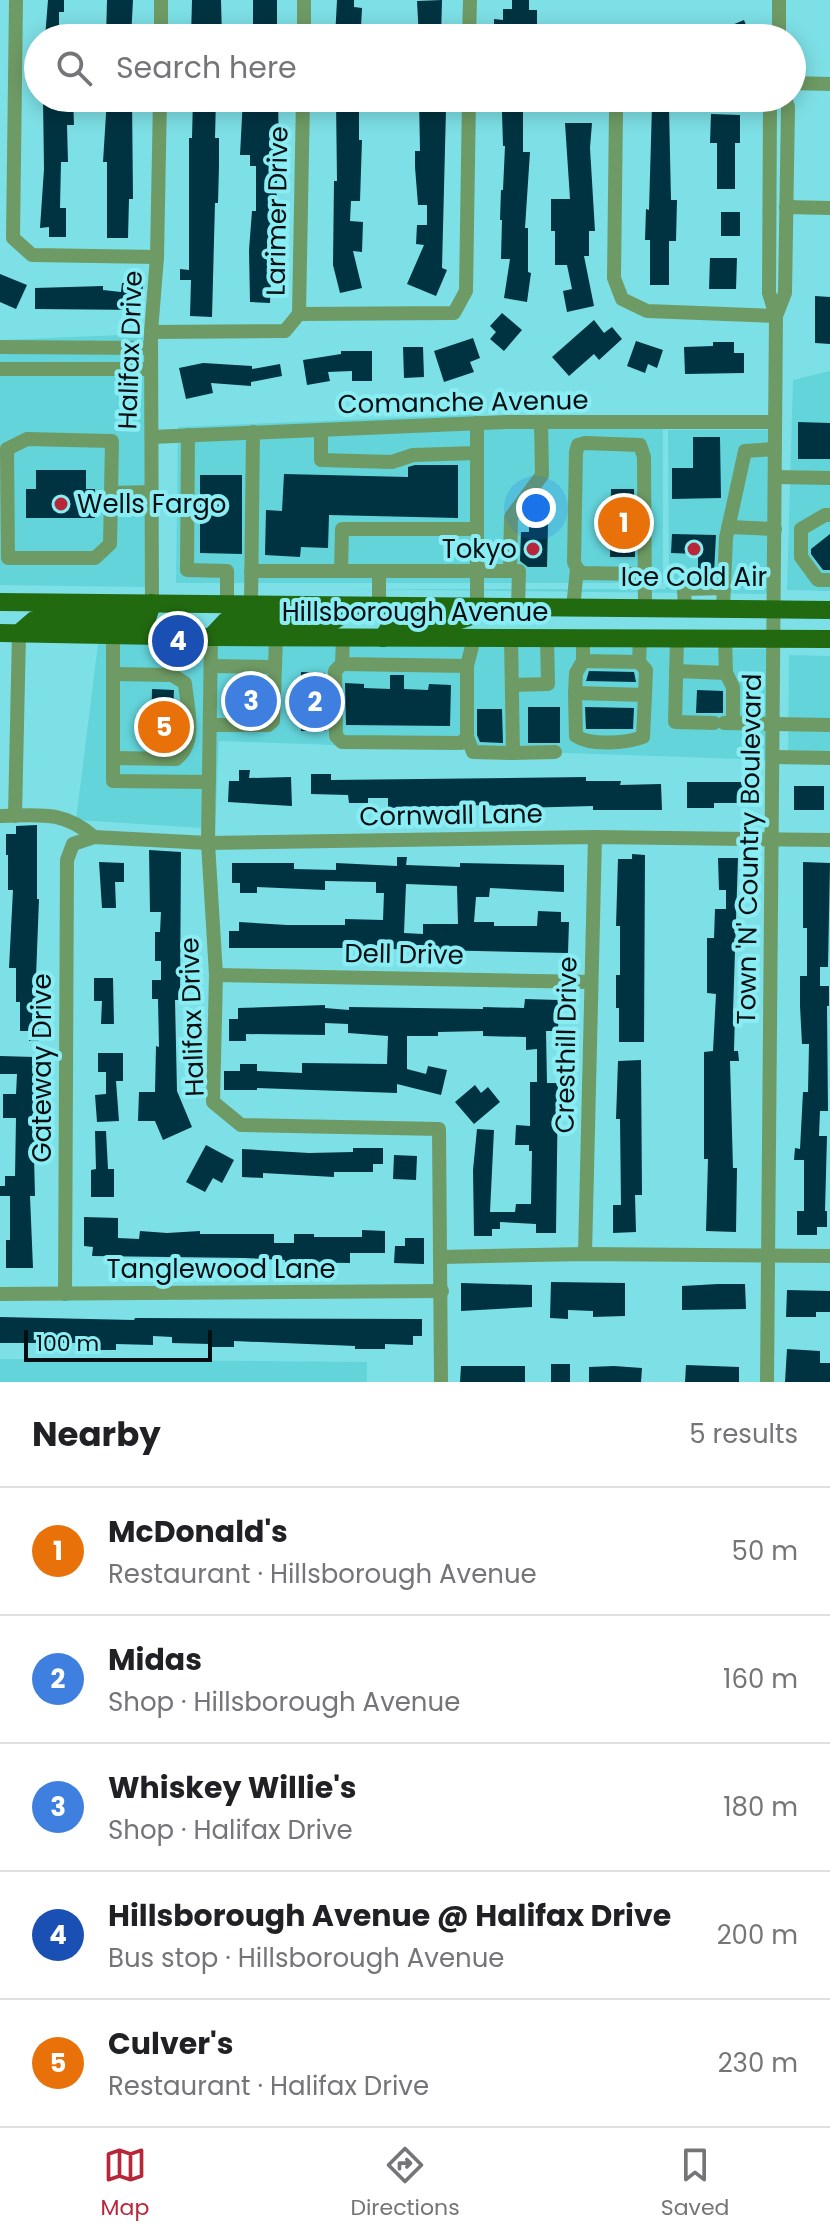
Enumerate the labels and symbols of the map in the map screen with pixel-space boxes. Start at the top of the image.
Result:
street label: Larimer Drive [258,126,296,296]
street label: Halifax Drive [109,270,151,430]
street label: Comanche Avenue [337,382,589,422]
place label: Wells Fargo [77,486,226,522]
your location [516,488,556,528]
pin: 1 [598,493,650,553]
marker: Wells Fargo [52,495,70,513]
place label: Tokyo [442,531,517,567]
marker: Tokyo [524,540,542,558]
marker: Ice Cold Air [685,540,703,558]
place label: Ice Cold Air [621,559,767,595]
street label: Hillsborough Avenue [282,594,548,630]
pin: 4 [152,611,204,671]
pin: 3 [225,671,277,731]
pin: 2 [289,672,341,732]
street label: Town 'N' Country Boulevard [728,673,770,1025]
pin: 5 [138,697,190,757]
street label: Cornwall Lane [359,795,543,835]
street label: Dell Drive [344,935,464,973]
street label: Halifax Drive [171,937,213,1097]
street label: Cresthill Drive [546,956,586,1134]
street label: Gateway Drive [24,973,60,1163]
street label: Tanglewood Lane [106,1251,336,1287]
scale bar [24,1326,212,1362]

